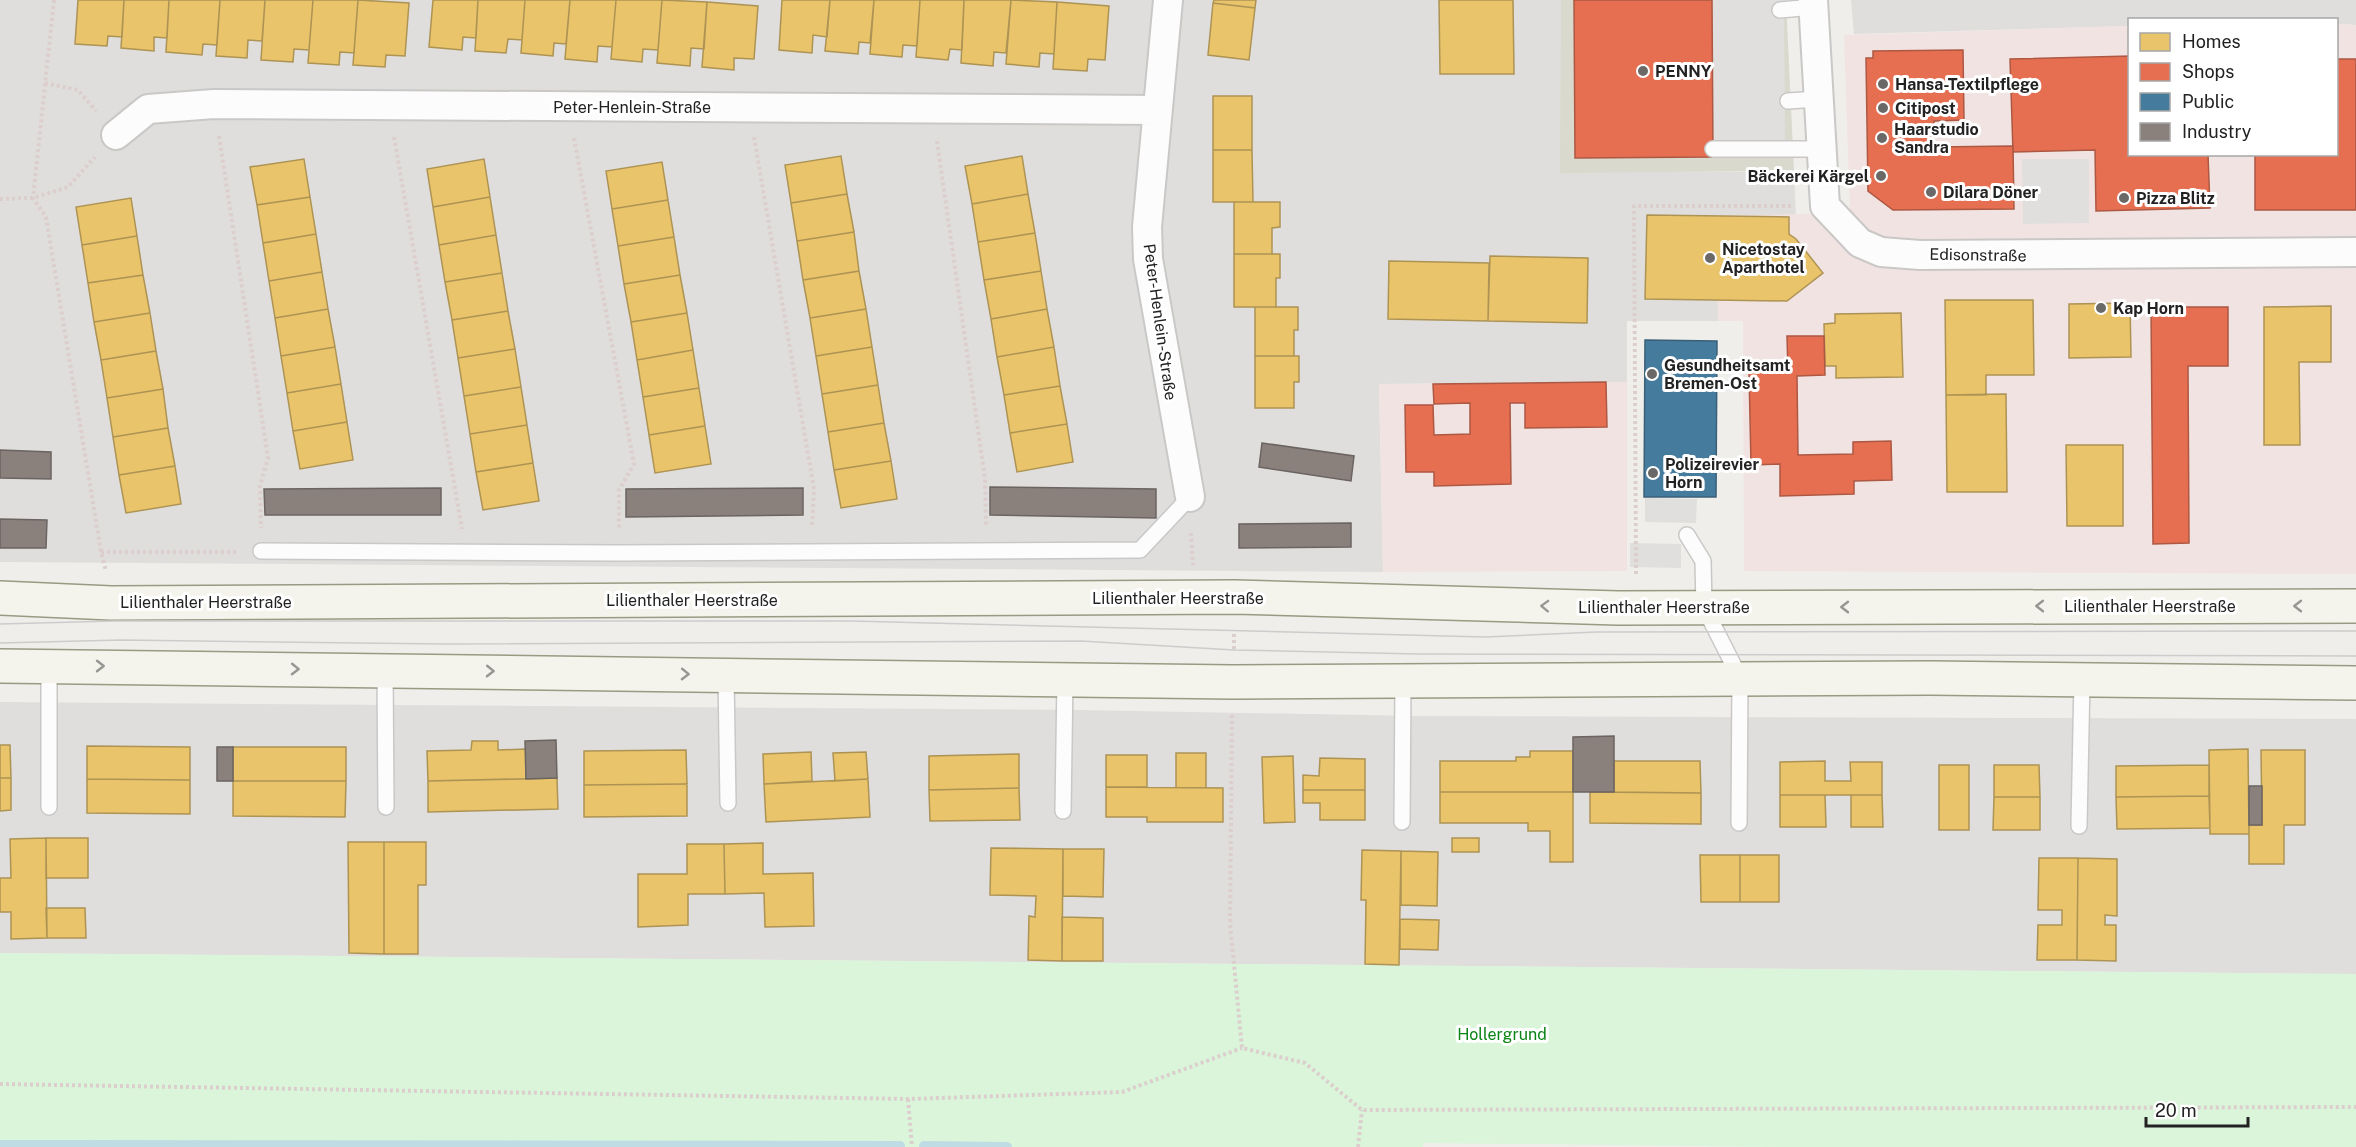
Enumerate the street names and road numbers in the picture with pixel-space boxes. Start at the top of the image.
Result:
street label: Peter-Henlein-Straße [553,98,711,117]
street label: Peter-Henlein-Straße [1140,242,1180,402]
street label: Edisonstraße [1929,245,2027,265]
street label: Lilienthaler Heerstraße [1092,589,1264,608]
street label: Lilienthaler Heerstraße [606,591,778,610]
street label: Lilienthaler Heerstraße [120,593,292,612]
street label: Lilienthaler Heerstraße [2064,597,2236,616]
street label: Lilienthaler Heerstraße [1578,598,1750,617]

